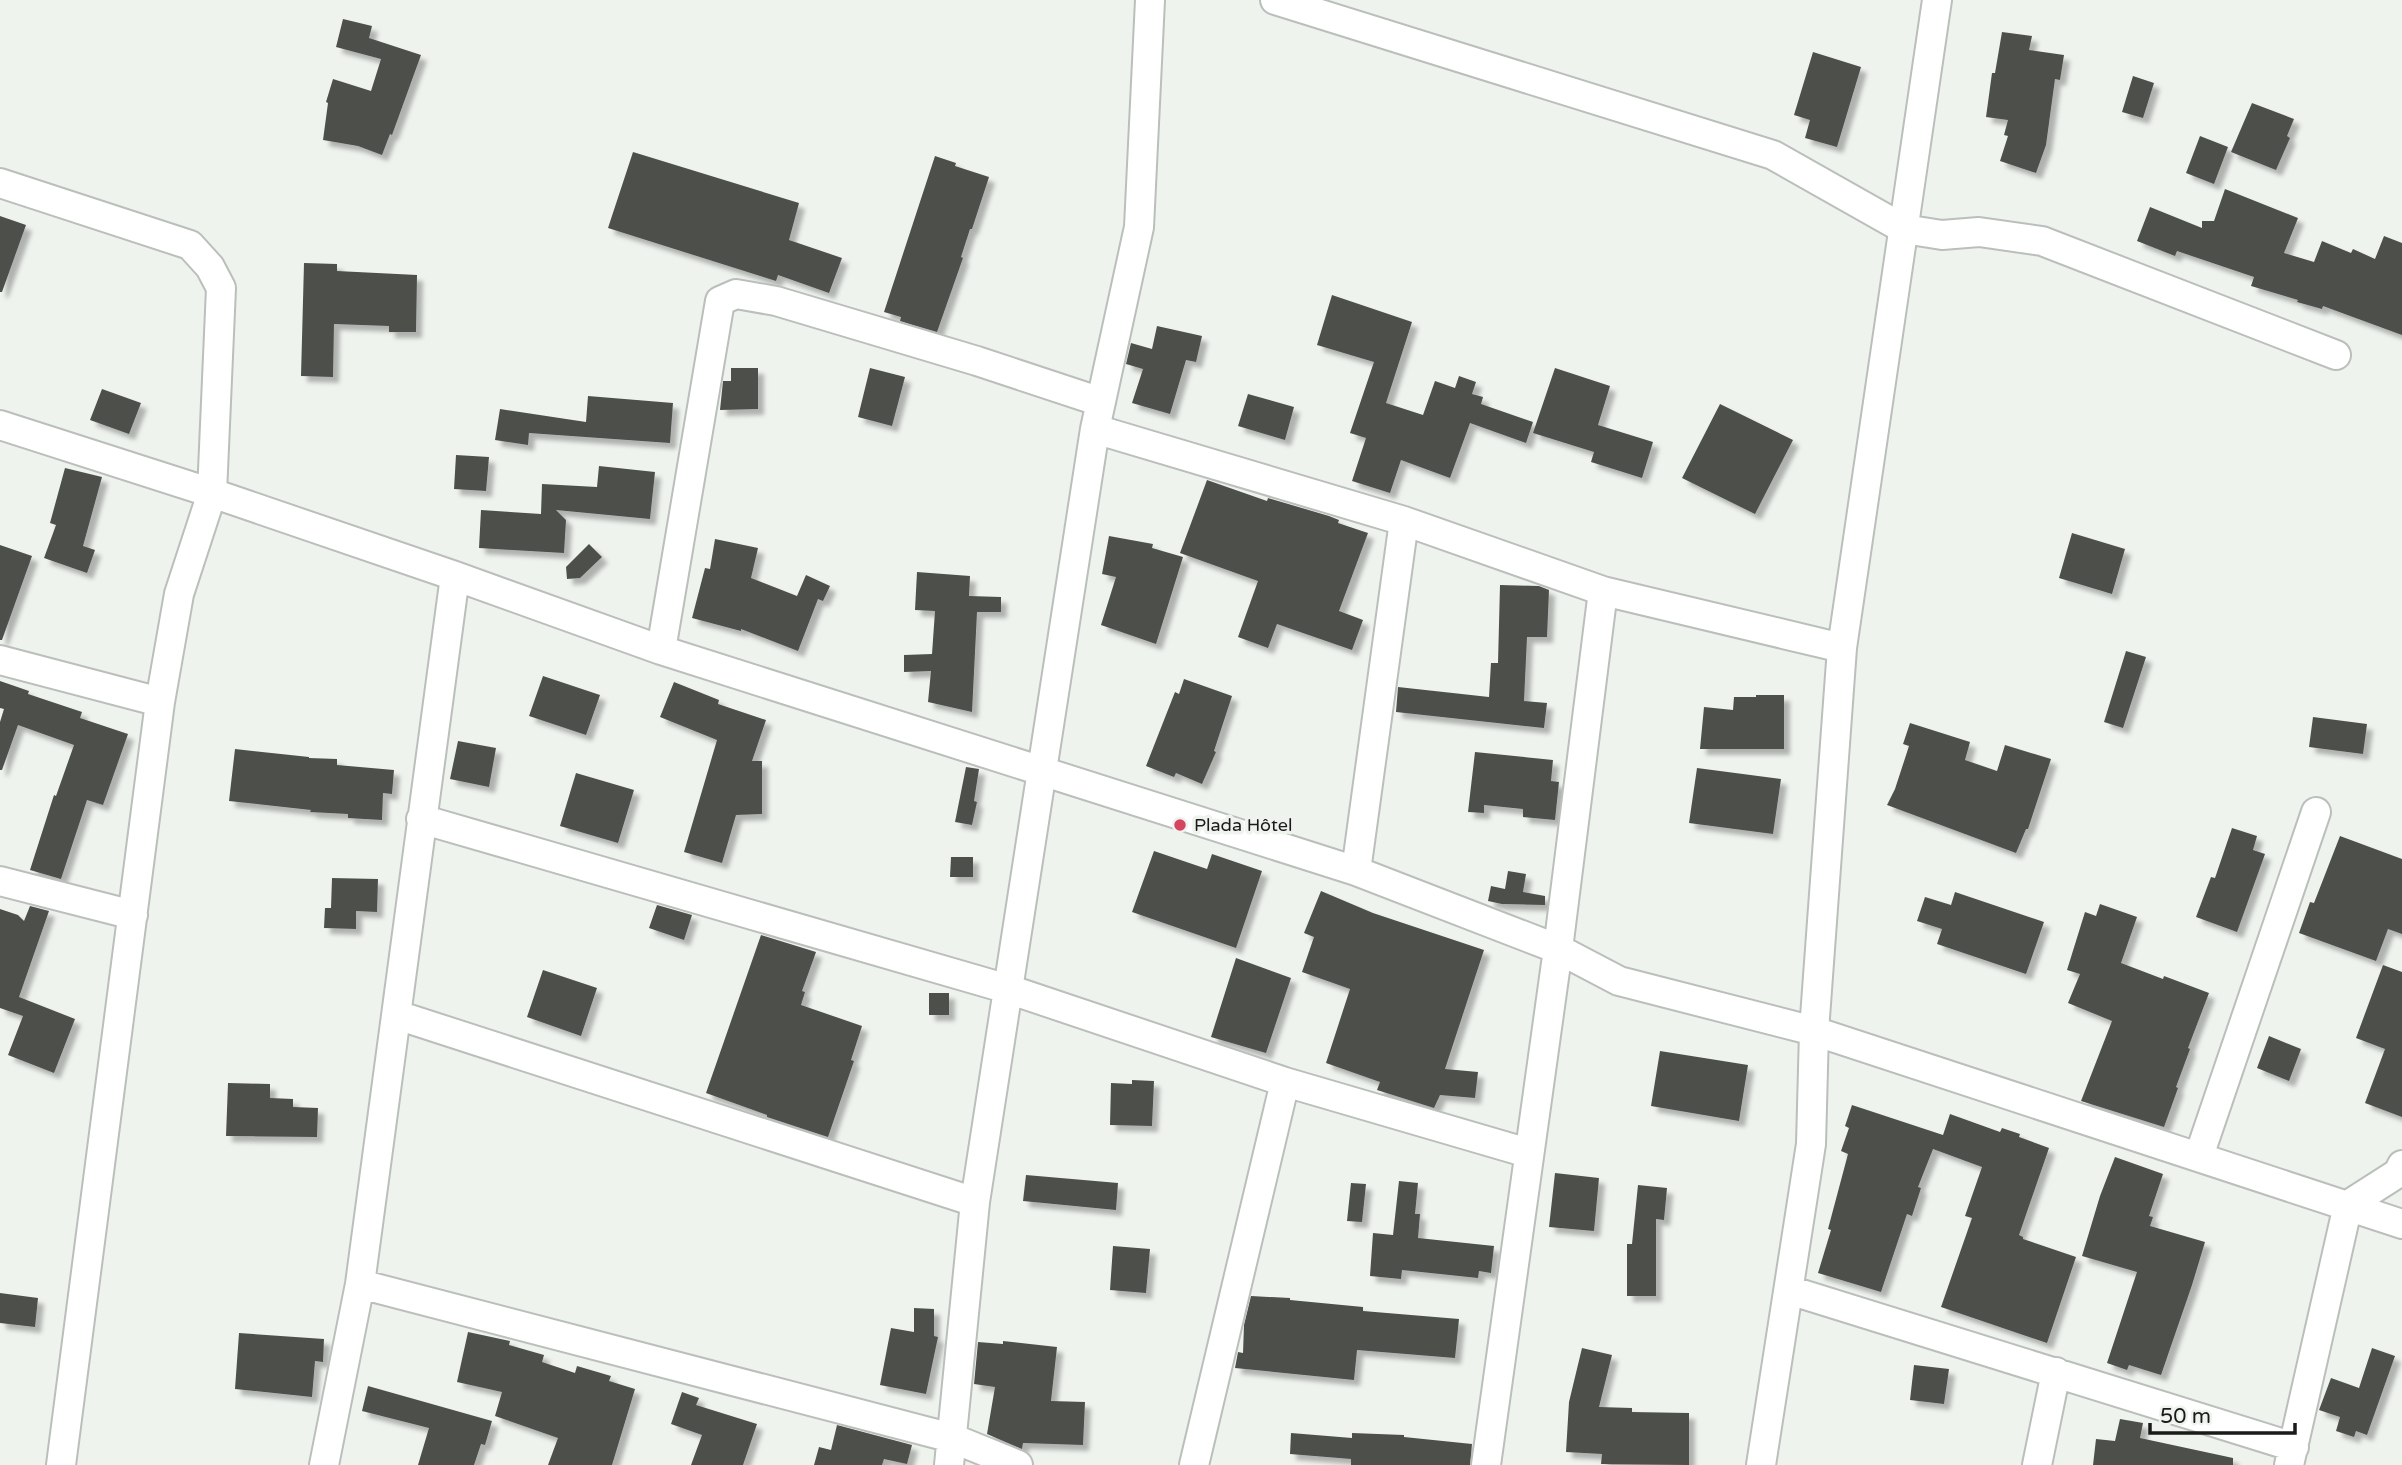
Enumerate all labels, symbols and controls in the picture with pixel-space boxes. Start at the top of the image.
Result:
place label: Plada Hôtel [1194,814,1292,836]
marker: Plada Hôtel [1172,817,1188,833]
scale bar [2150,1392,2295,1436]
text: 50 m [2160,1404,2211,1429]

